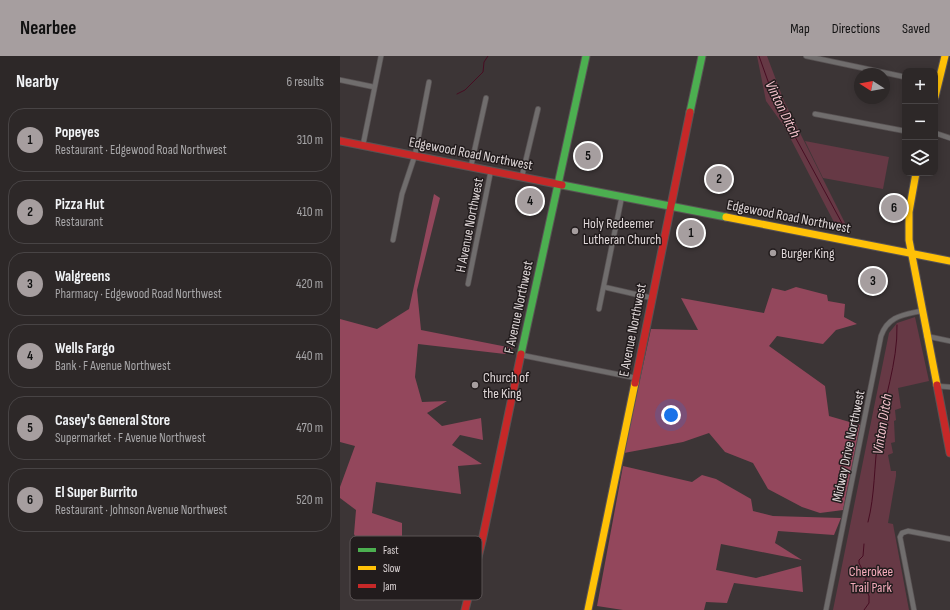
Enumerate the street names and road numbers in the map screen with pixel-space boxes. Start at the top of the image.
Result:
street label: Edgewood Road Northwest [408,133,534,174]
street label: H Avenue Northwest [452,176,487,274]
street label: Edgewood Road Northwest [726,196,852,237]
street label: F Avenue Northwest [500,259,537,355]
street label: E Avenue Northwest [615,282,650,378]
street label: Midway Drive Northwest [828,389,869,504]

